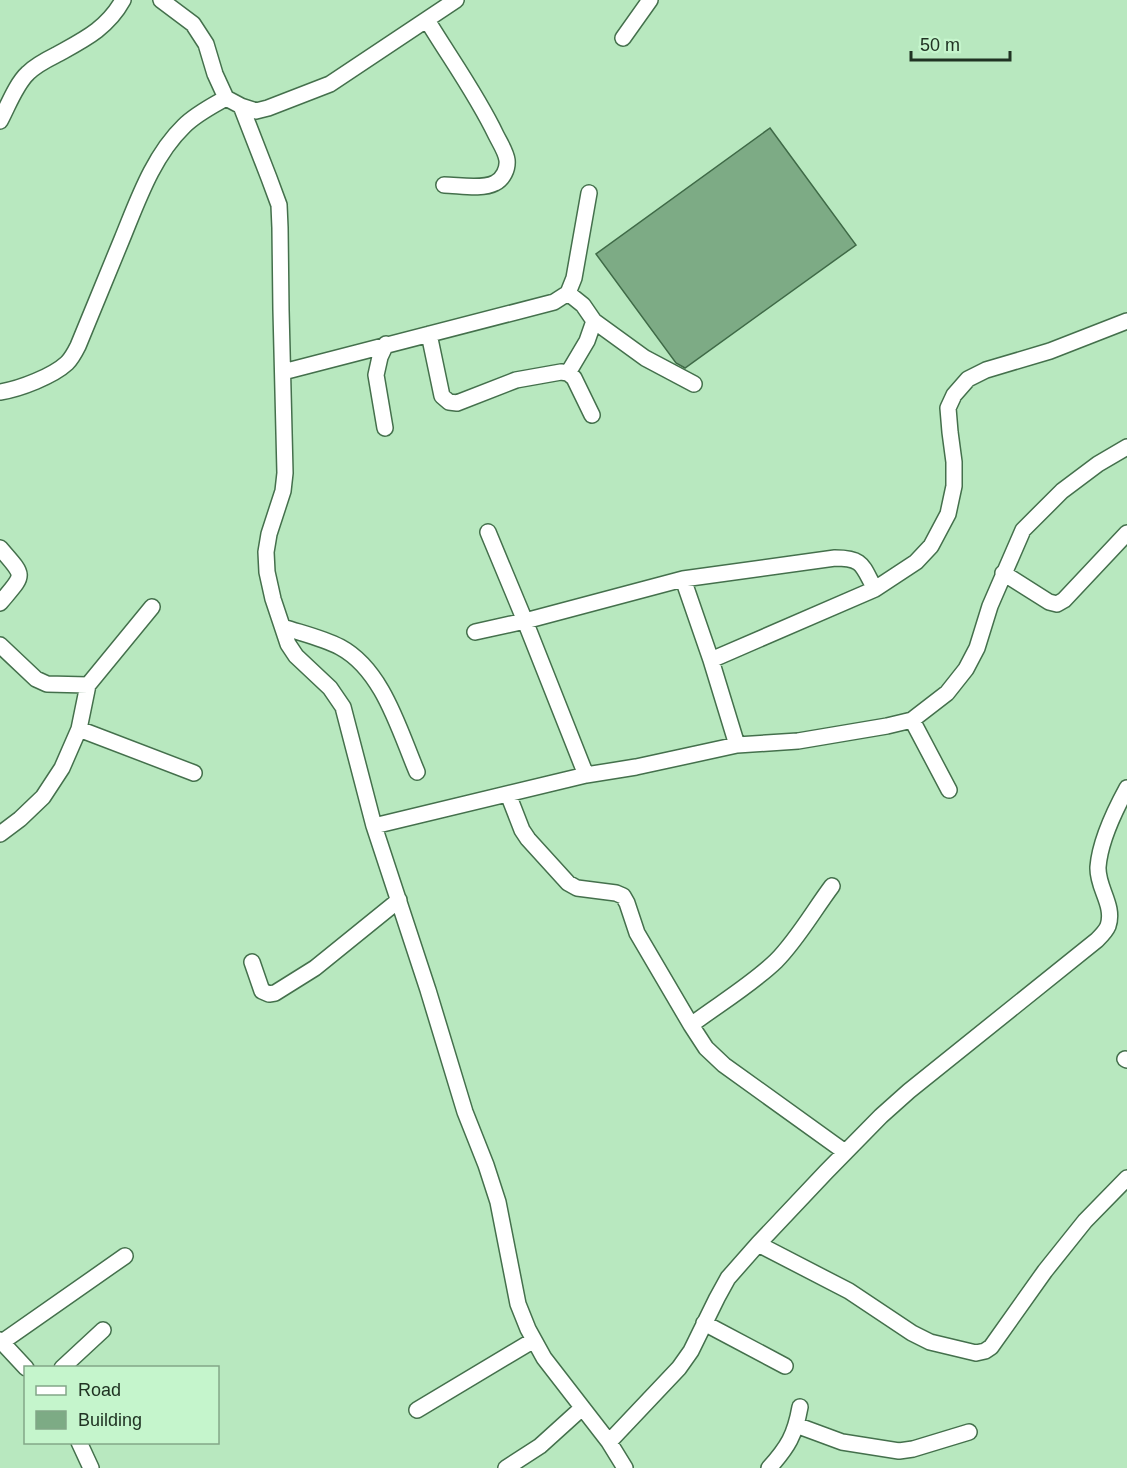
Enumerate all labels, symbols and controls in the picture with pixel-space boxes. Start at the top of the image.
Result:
scale bar [911,24,1010,62]
text: 50 m [920,35,960,55]
legend [24,1366,219,1444]
text: Road [78,1380,121,1400]
text: Building [78,1410,142,1430]

